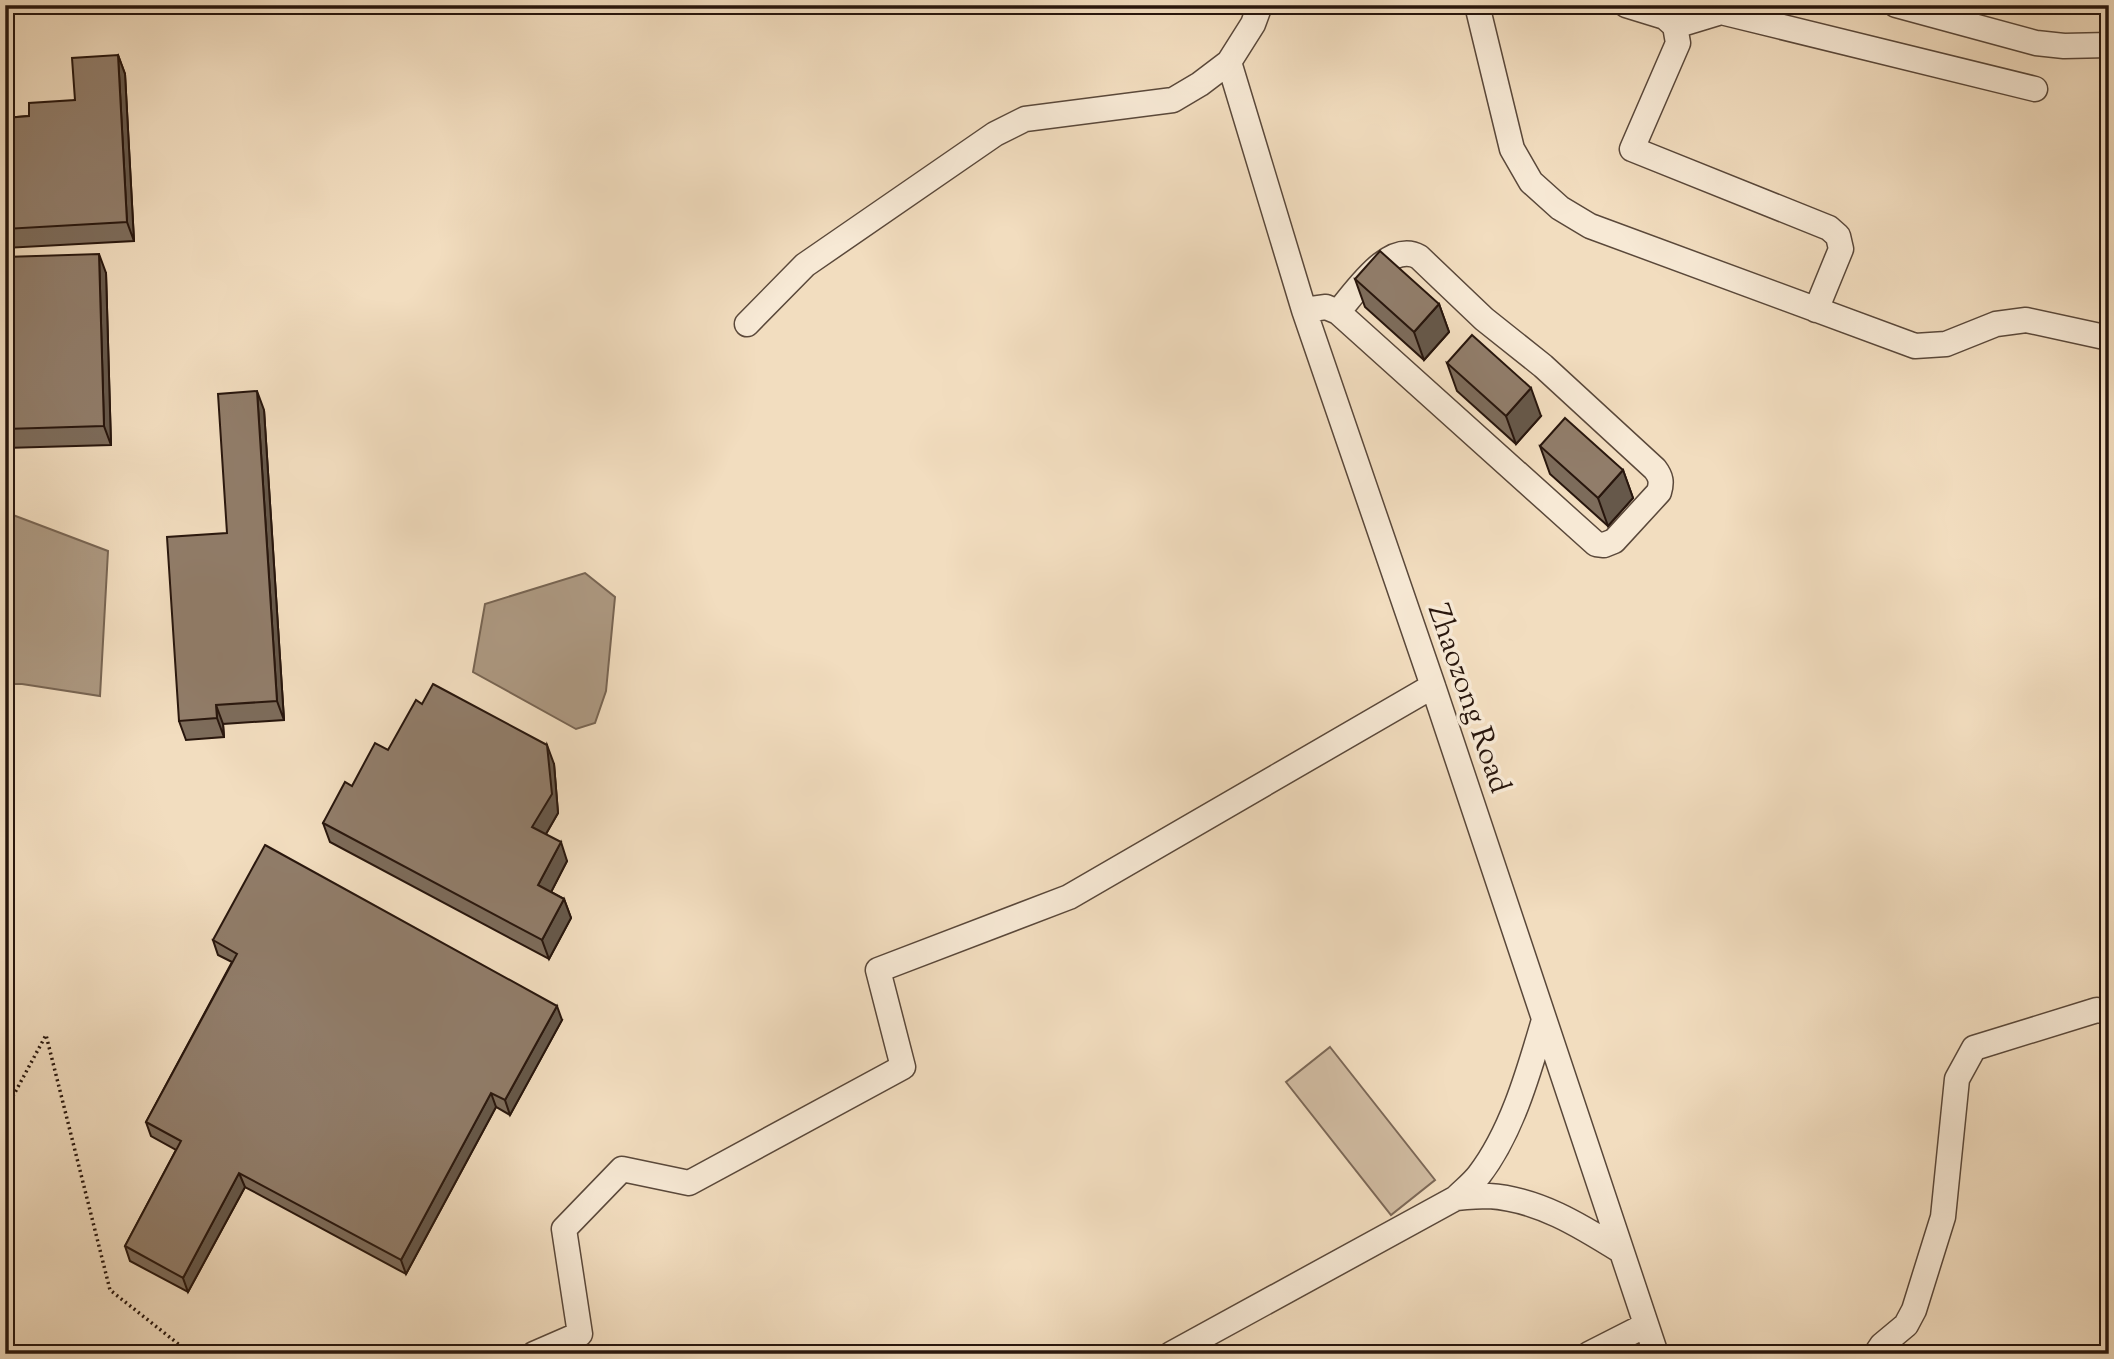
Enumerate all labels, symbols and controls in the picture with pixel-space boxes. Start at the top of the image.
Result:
street label: Zhaozong Road [1415,598,1520,799]

